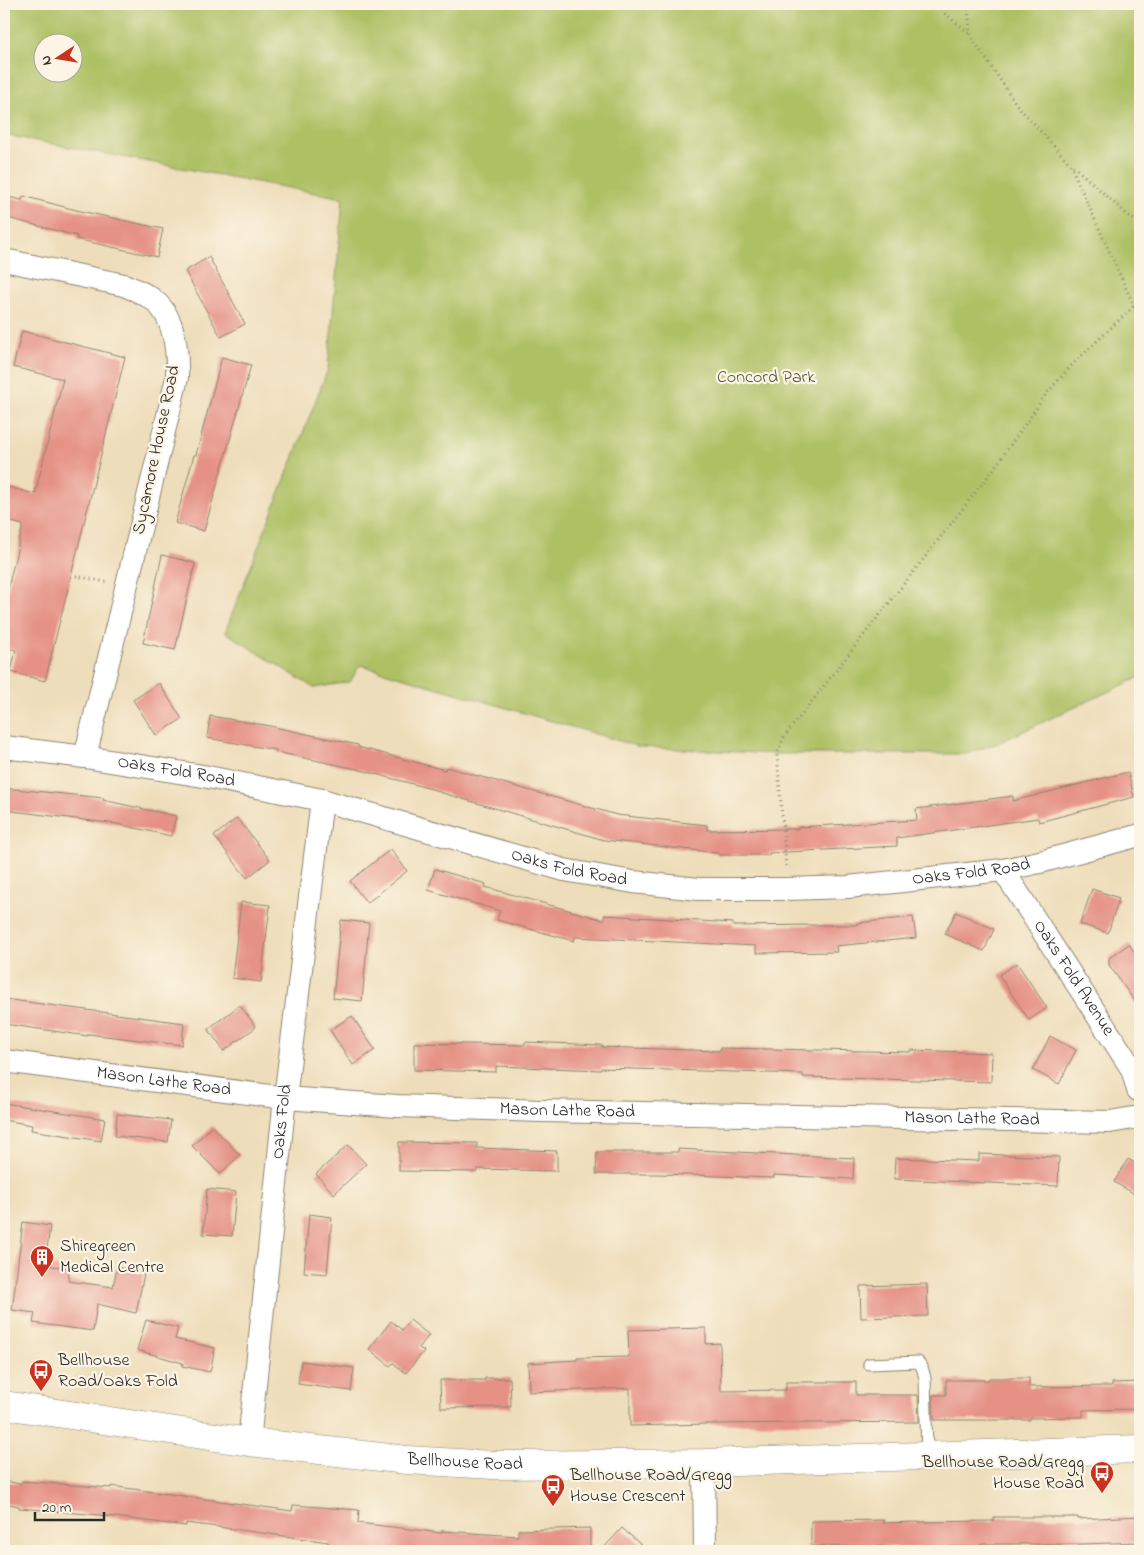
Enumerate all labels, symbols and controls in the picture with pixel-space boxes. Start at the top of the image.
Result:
north arrow [32,32,82,82]
text: N [35,54,58,67]
street label: Sycamore House Road [126,363,188,537]
park label: Concord Park [717,365,815,391]
street label: Oaks Fold Road [115,749,237,795]
street label: Oaks Fold Road [508,842,629,894]
street label: Oaks Fold Road [911,851,1033,893]
street label: Oaks Fold Avenue [1026,915,1121,1042]
street label: Mason Lathe Road [95,1060,232,1104]
street label: Oaks Fold [266,1083,300,1160]
street label: Mason Lathe Road [499,1097,635,1126]
street label: Mason Lathe Road [904,1105,1040,1134]
place label: Shiregreen Medical Centre [60,1234,165,1281]
building icon: Shiregreen Medical Centre [29,1244,55,1278]
place label: Bellhouse Road/Oaks Fold [57,1348,178,1395]
bus stop icon: Bellhouse Road/Oaks Fold [28,1358,54,1392]
street label: Bellhouse Road [406,1447,523,1478]
place label: Bellhouse Road/Gregg House Road [921,1450,1084,1497]
bus stop icon: Bellhouse Road/Gregg House Road [1089,1460,1115,1494]
place label: Bellhouse Road/Gregg House Crescent [569,1463,732,1510]
bus stop icon: Bellhouse Road/Gregg House Crescent [540,1473,566,1507]
scale bar [35,1490,104,1522]
text: 20 m [42,1497,72,1519]

